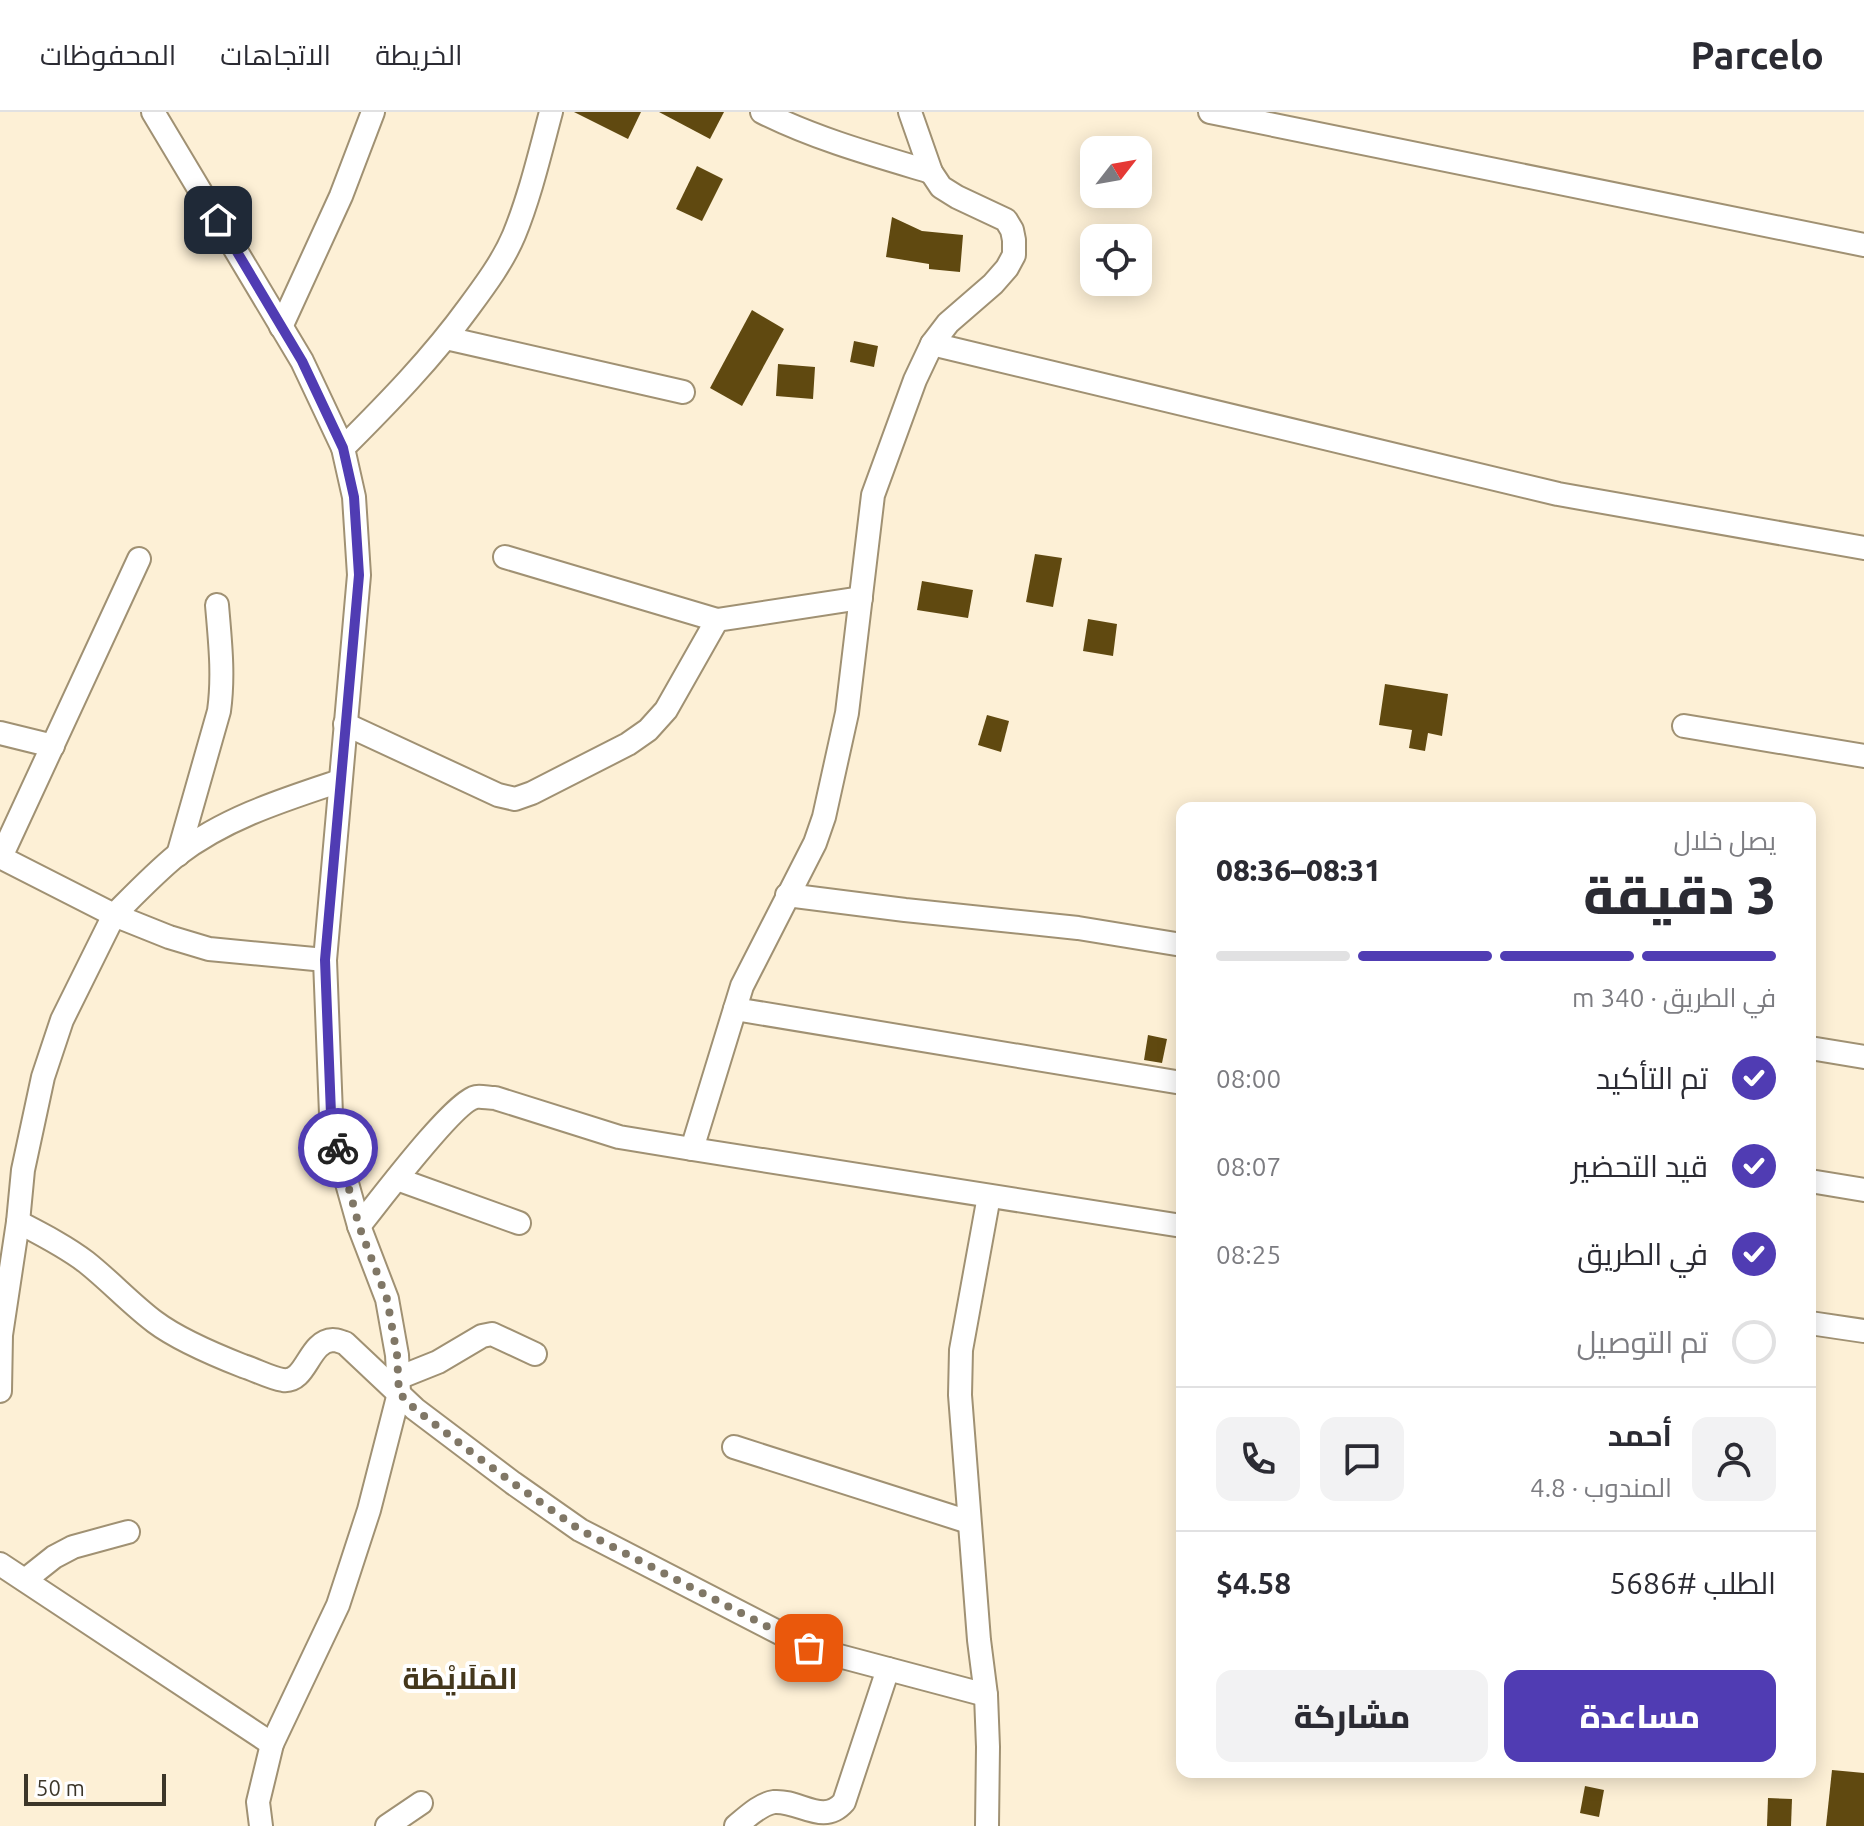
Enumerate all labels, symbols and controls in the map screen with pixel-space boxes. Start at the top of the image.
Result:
text: Parcelo [1690,34,1824,76]
text: المحفوظات [40,39,176,70]
text: الاتجاهات [220,39,331,70]
text: الخريطة [375,39,463,70]
north arrow [1080,136,1152,208]
map controls [1080,136,1152,296]
pin [184,186,252,254]
icon: home [196,198,240,242]
button: locate [1080,224,1152,296]
text: يصل خلال [1674,826,1776,855]
text: 08:31–08:36 [1216,853,1381,887]
text: 3 دقيقة [1583,866,1776,924]
text: في الطريق · 340 m [1572,983,1776,1012]
icon: check [1732,1056,1776,1100]
text: تم التأكيد [1596,1061,1708,1095]
text: 08:00 [1216,1064,1281,1093]
courier [298,1108,378,1188]
icon: bike [316,1126,360,1170]
icon: check [1732,1144,1776,1188]
text: قيد التحضير [1571,1149,1708,1183]
text: 08:07 [1216,1152,1281,1181]
icon: check [1732,1232,1776,1276]
text: في الطريق [1577,1237,1708,1271]
text: 08:25 [1216,1240,1281,1269]
text: تم التوصيل [1576,1325,1708,1359]
button: phone [1216,1417,1300,1501]
button: chat [1320,1417,1404,1501]
button: person [1692,1417,1776,1501]
text: أحمد [1608,1418,1672,1452]
text: المندوب · 4.8 [1530,1473,1672,1502]
text: $4.58 [1216,1566,1291,1600]
text: الطلب #5686 [1609,1566,1776,1600]
pin [775,1614,843,1682]
icon: bag [787,1626,831,1670]
district label: المَلَايْطَة [402,1661,518,1696]
button: مشاركة [1216,1670,1488,1762]
button: مساعدة [1504,1670,1776,1762]
scale bar [24,1770,166,1806]
text: 50 m [36,1775,85,1800]

